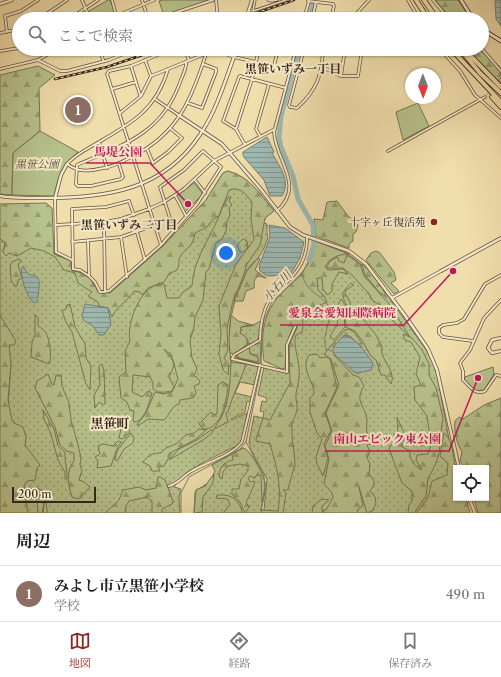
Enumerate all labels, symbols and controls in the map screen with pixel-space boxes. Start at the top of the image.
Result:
search box [12,12,489,56]
icon: search [26,23,48,45]
text: ここで検索 [58,26,133,45]
district label: 黒笹いずみ一丁目 [245,61,341,76]
north arrow [405,68,441,104]
pin: 1 [65,95,91,125]
callout: 馬堤公園 [86,139,150,163]
text: 馬堤公園 [94,144,142,159]
park label: 黒笹公園 [15,157,61,171]
place label: 十字ヶ丘復活苑 [349,215,426,229]
district label: 黒笹いずみ二丁目 [81,217,177,232]
marker: 十字ヶ丘復活苑 [429,217,439,227]
your location [216,243,236,263]
water label: 小石川 [259,266,296,304]
callout: 愛泉会愛知国際病院 [280,301,404,325]
text: 愛泉会愛知国際病院 [288,305,396,320]
district label: 黒笹町 [90,415,130,431]
callout: 南山エピック東公園 [325,427,449,451]
text: 南山エピック東公園 [333,431,441,446]
map controls [453,465,489,501]
button: locate [453,465,489,501]
scale bar [12,485,96,504]
text: 200 m [18,487,51,501]
text: 周辺 [16,531,50,551]
text: みよし市立黒笹小学校 [54,576,204,595]
text: 1 [26,586,32,602]
text: 490 m [446,586,485,602]
text: 学校 [54,597,80,613]
tab: 地図 [69,630,91,670]
tab: 経路 [228,630,250,670]
tab: 保存済み [388,630,432,670]

